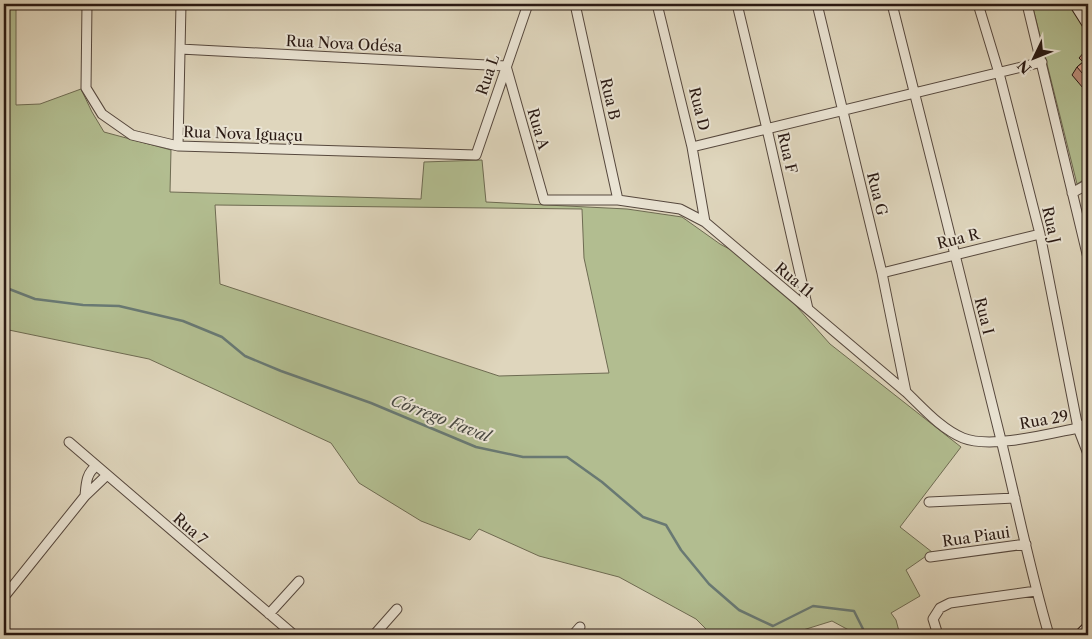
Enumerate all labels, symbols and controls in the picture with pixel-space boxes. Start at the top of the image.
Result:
street label: Rua Nova Odésa [285,31,403,56]
north arrow [1010,32,1060,82]
street label: Rua L [472,52,503,98]
text: N [1014,56,1035,77]
street label: Rua B [596,76,625,122]
street label: Rua D [685,85,714,133]
street label: Rua A [523,106,554,153]
street label: Rua Nova Iguaçu [183,122,303,145]
street label: Rua F [774,130,801,176]
street label: Rua G [863,170,892,218]
street label: Rua J [1038,205,1065,245]
street label: Rua R [935,224,982,253]
street label: Rua 11 [771,258,818,302]
street label: Rua I [971,295,998,336]
water label: Córrego Faval [388,390,495,447]
street label: Rua 29 [1018,406,1070,433]
street label: Rua 7 [169,509,212,549]
street label: Rua Piaui [941,522,1011,551]

